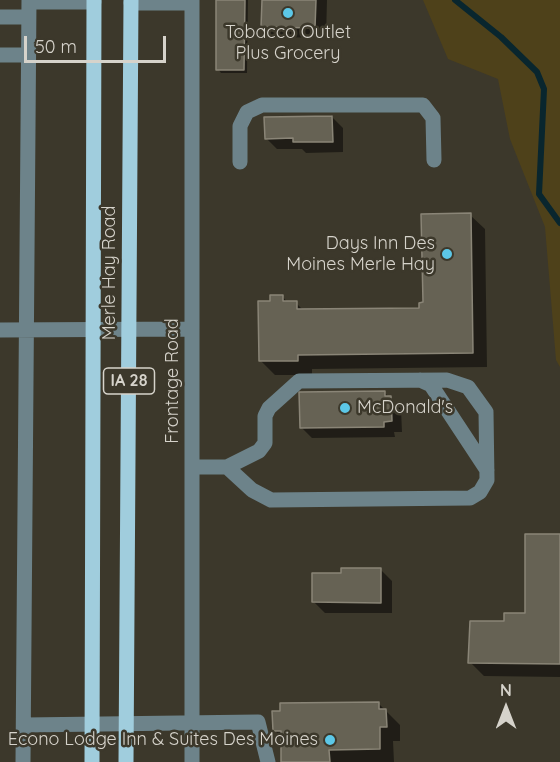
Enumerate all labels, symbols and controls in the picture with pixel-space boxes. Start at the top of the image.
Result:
marker: Tobacco Outlet Plus Grocery [281,6,295,20]
place label: Tobacco Outlet Plus Grocery [225,22,351,64]
scale bar [27,24,170,62]
text: 50 m [35,35,77,58]
street label: Merle Hay Road [99,206,121,340]
place label: Days Inn Des Moines Merle Hay [286,233,435,276]
marker: Days Inn Des Moines Merle Hay [440,247,454,261]
street label: Frontage Road [162,318,184,444]
road number: IA 28 [104,368,154,394]
place label: McDonald's [357,397,453,419]
marker: McDonald's [338,401,352,415]
north arrow [476,678,536,738]
text: N [500,680,512,700]
place label: Econo Lodge Inn & Suites Des Moines [8,729,318,751]
marker: Econo Lodge Inn & Suites Des Moines [323,733,337,747]

